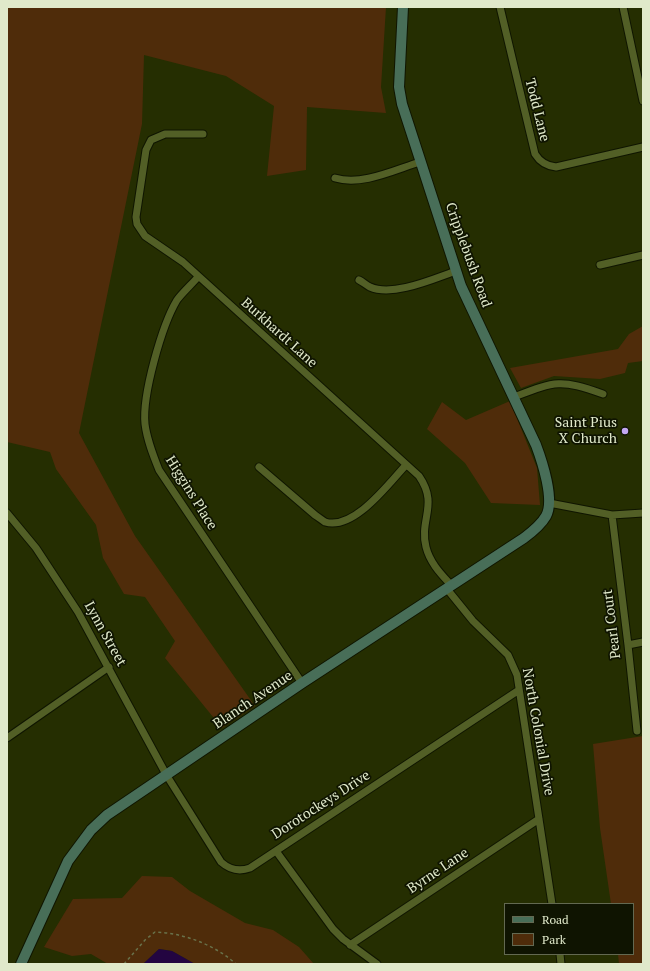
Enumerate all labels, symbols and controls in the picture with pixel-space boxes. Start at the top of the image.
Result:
street label: Todd Lane [521,77,553,143]
street label: Cripplebush Road [441,200,495,310]
street label: Burkhardt Lane [238,295,320,371]
place label: Saint Pius X Church [555,415,617,448]
marker: Saint Pius X Church [620,426,630,436]
street label: Higgins Place [162,453,220,533]
street label: Pearl Court [599,588,625,660]
street label: Lynn Street [80,599,130,669]
street label: Blanch Avenue [210,667,296,733]
street label: North Colonial Drive [519,667,557,797]
street label: Dorotockeys Drive [269,767,373,843]
street label: Byrne Lane [404,844,472,898]
legend [504,903,634,955]
text: Road [542,912,569,927]
text: Park [542,932,566,947]

